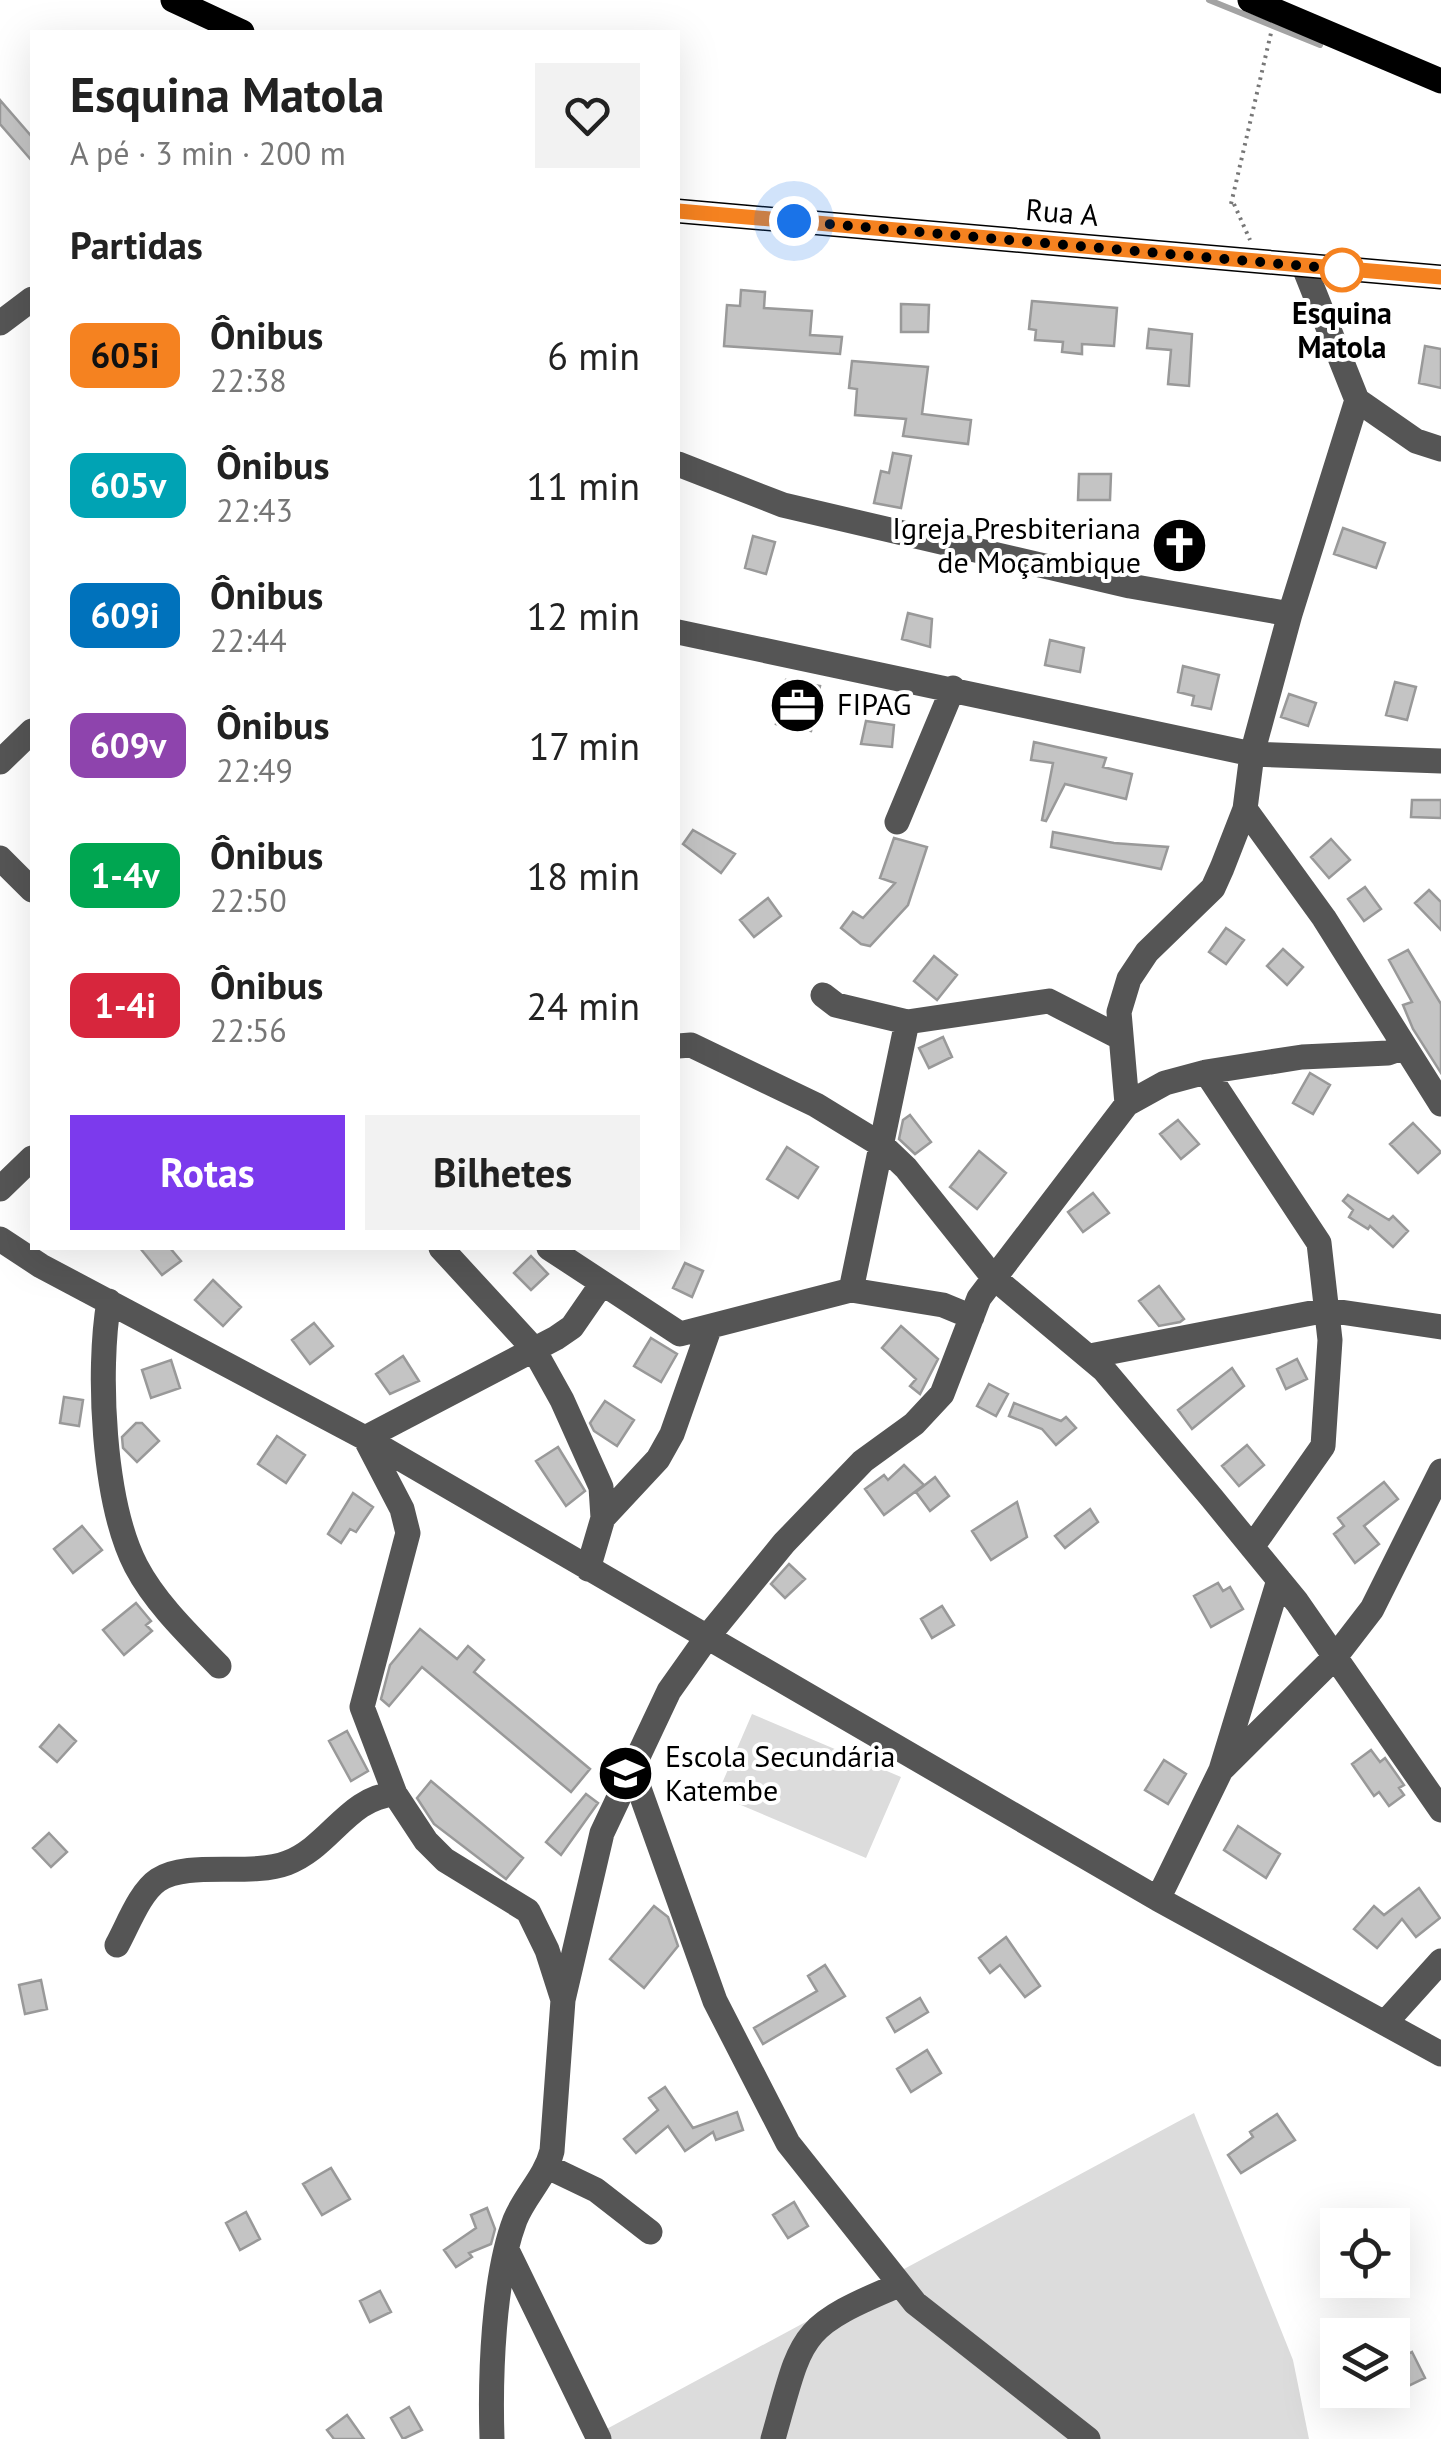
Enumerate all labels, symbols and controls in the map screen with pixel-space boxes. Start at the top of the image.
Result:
text: Esquina Matola [70,63,384,125]
button: heart [535,63,640,168]
text: A pé · 3 min · 200 m [70,132,346,174]
street label: Rua A [1024,189,1101,234]
your location [769,196,819,246]
text: Partidas [70,220,203,269]
marker: Esquina Matola [1321,249,1363,291]
place label: Esquina Matola [1292,293,1392,366]
text: Ônibus [210,310,323,359]
text: 6 min [547,331,640,380]
text: 605i [91,332,159,378]
text: 22:38 [210,359,287,401]
text: Ônibus [216,440,329,489]
text: 11 min [527,461,640,510]
text: 605v [90,462,166,508]
text: 22:43 [216,489,293,531]
place label: Igreja Presbiteriana de Moçambique [892,508,1141,581]
church icon: Igreja Presbiteriana de Moçambique [1150,516,1210,576]
text: Ônibus [210,570,323,619]
text: 12 min [527,591,640,640]
text: 609i [91,592,159,638]
text: 22:44 [210,619,287,661]
office icon: FIPAG [768,675,828,735]
place label: FIPAG [837,684,911,723]
text: Ônibus [216,700,329,749]
text: 17 min [529,721,640,770]
text: 609v [90,722,166,768]
text: 22:49 [216,749,293,791]
text: Ônibus [210,830,323,879]
text: 18 min [527,851,640,900]
text: 1-4v [91,852,160,898]
text: 22:50 [210,879,287,921]
text: Ônibus [210,960,323,1009]
text: 24 min [527,981,640,1030]
text: 1-4i [94,982,156,1028]
text: 22:56 [210,1009,287,1051]
button: Rotas [70,1115,345,1230]
button: Bilhetes [365,1115,640,1230]
place label: Escola Secundária Katembe [665,1736,895,1809]
school or university icon: Escola Secundária Katembe [596,1744,656,1804]
map controls [1320,2208,1410,2408]
button: locate [1320,2208,1410,2298]
button: layers [1320,2318,1410,2408]

